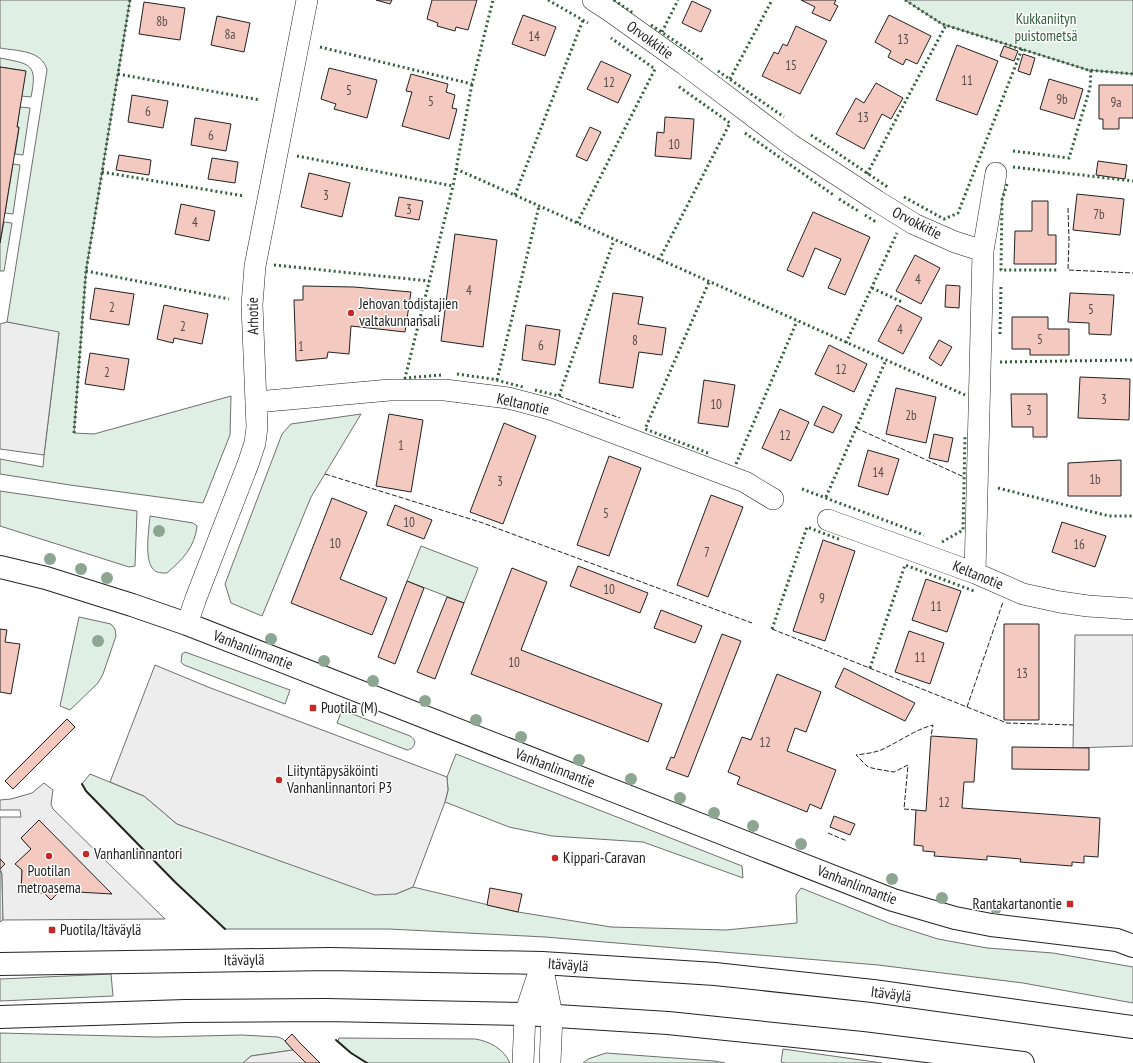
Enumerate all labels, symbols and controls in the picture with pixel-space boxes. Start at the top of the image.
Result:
park label: Kukkaniityn puistometsä [1014,9,1078,45]
house number: 8b [156,13,168,30]
street label: Orvokkitie [623,16,677,63]
house number: 8a [224,26,236,43]
house number: 14 [528,28,540,45]
house number: 13 [897,31,909,48]
house number: 15 [785,57,797,74]
house number: 11 [961,72,973,89]
house number: 12 [603,74,615,91]
house number: 5 [346,82,352,99]
house number: 9b [1056,91,1068,108]
house number: 5 [428,93,434,110]
house number: 9a [1110,94,1122,111]
house number: 6 [145,103,151,120]
house number: 13 [857,109,869,126]
house number: 6 [208,127,214,144]
house number: 10 [668,136,680,153]
house number: 3 [323,187,329,204]
house number: 3 [406,201,412,218]
street label: Orvokkitie [889,202,945,243]
house number: 7b [1093,206,1105,223]
house number: 4 [192,214,198,231]
house number: 4 [915,271,921,288]
house number: 4 [466,282,472,299]
place label: Jehovan todistajien valtakunnansali [358,294,458,330]
street label: Arhotie [243,297,262,335]
house number: 2 [109,299,115,316]
house number: 5 [1088,301,1094,318]
marker: Jehovan todistajien valtakunnansali [346,308,356,318]
house number: 2 [180,318,186,335]
house number: 4 [897,321,903,338]
house number: 5 [1037,331,1043,348]
house number: 8 [632,332,638,349]
house number: 6 [538,337,544,354]
house number: 1 [298,338,304,355]
house number: 12 [835,361,847,378]
house number: 2 [104,364,110,381]
street label: Keltanotie [495,388,551,419]
house number: 3 [1101,391,1107,408]
house number: 10 [710,396,722,413]
house number: 3 [1026,402,1032,419]
house number: 2b [905,407,917,424]
house number: 12 [779,427,791,444]
house number: 1 [398,437,404,454]
house number: 14 [872,464,884,481]
house number: 1b [1089,471,1101,488]
house number: 3 [497,473,503,490]
house number: 5 [603,505,609,522]
house number: 10 [403,514,415,531]
house number: 10 [329,535,341,552]
house number: 16 [1073,536,1085,553]
house number: 7 [704,544,710,561]
street label: Keltanotie [950,556,1006,593]
house number: 10 [603,581,615,598]
house number: 9 [819,590,825,607]
house number: 11 [930,598,942,615]
street label: Vanhanlinnantie [210,625,296,673]
house number: 11 [914,649,926,666]
house number: 10 [508,654,520,671]
house number: 13 [1016,665,1028,682]
place label: Puotila (M) [321,698,377,717]
marker: Puotila (M) [308,703,318,713]
house number: 12 [759,734,771,751]
street label: Vanhanlinnantie [512,743,598,791]
place label: Liityntäpysäköinti Vanhanlinnantori P3 [286,761,392,797]
marker: Liityntäpysäköinti Vanhanlinnantori P3 [274,775,284,785]
house number: 12 [938,794,950,811]
place label: Vanhanlinnantori [93,844,182,863]
place label: Kippari-Caravan [563,848,646,867]
marker: Vanhanlinnantori [81,849,91,859]
marker: Puotilan metroasema [44,851,54,861]
marker: Kippari-Caravan [550,853,560,863]
street label: Vanhanlinnantie [814,860,900,908]
place label: Puotilan metroasema [17,861,81,897]
place label: Rantakartanontie [972,894,1062,913]
marker: Rantakartanontie [1065,899,1075,909]
place label: Puotila/Itäväylä [60,920,141,939]
marker: Puotila/Itäväylä [47,925,57,935]
street label: Itäväylä [224,950,264,969]
street label: Itäväylä [547,954,589,975]
street label: Itäväylä [870,982,912,1005]

